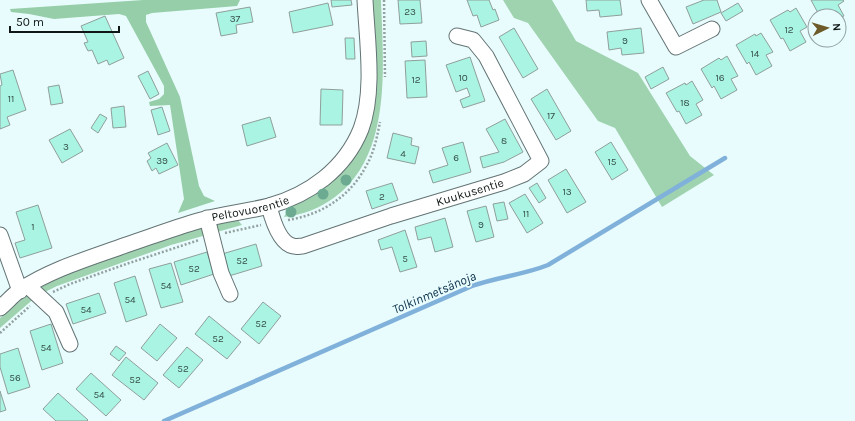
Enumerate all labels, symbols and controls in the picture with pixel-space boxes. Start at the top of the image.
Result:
house number: 23 [404,6,416,18]
scale bar [10,8,119,34]
north arrow [807,8,847,48]
house number: 37 [230,13,241,25]
text: 50 m [16,15,44,29]
text: N [830,23,843,32]
house number: 12 [784,24,794,36]
house number: 9 [622,35,628,47]
house number: 14 [751,48,760,60]
house number: 10 [458,72,468,84]
house number: 16 [715,72,725,84]
house number: 12 [411,74,421,86]
house number: 11 [8,93,14,105]
house number: 18 [680,97,690,109]
house number: 17 [547,110,555,122]
house number: 8 [501,135,507,147]
house number: 3 [63,141,69,153]
house number: 4 [400,148,406,160]
house number: 6 [453,152,459,164]
house number: 39 [156,155,168,167]
house number: 15 [608,156,617,168]
street label: Kuukusentie [434,175,505,209]
house number: 13 [562,186,572,198]
house number: 2 [379,191,385,203]
street label: Peltovuorentie [210,193,291,224]
house number: 11 [523,208,529,220]
house number: 9 [478,219,484,231]
house number: 1 [31,221,35,233]
house number: 5 [402,253,408,265]
house number: 52 [236,255,248,267]
house number: 52 [188,263,200,275]
water label: Tolkinmetsänoja [390,268,479,317]
house number: 54 [160,280,172,292]
house number: 54 [124,294,136,306]
house number: 54 [80,304,92,316]
house number: 52 [255,318,267,330]
house number: 52 [212,333,224,345]
house number: 54 [40,342,52,354]
house number: 52 [177,363,189,375]
house number: 56 [9,372,21,384]
house number: 52 [129,374,141,386]
house number: 54 [93,389,105,401]

